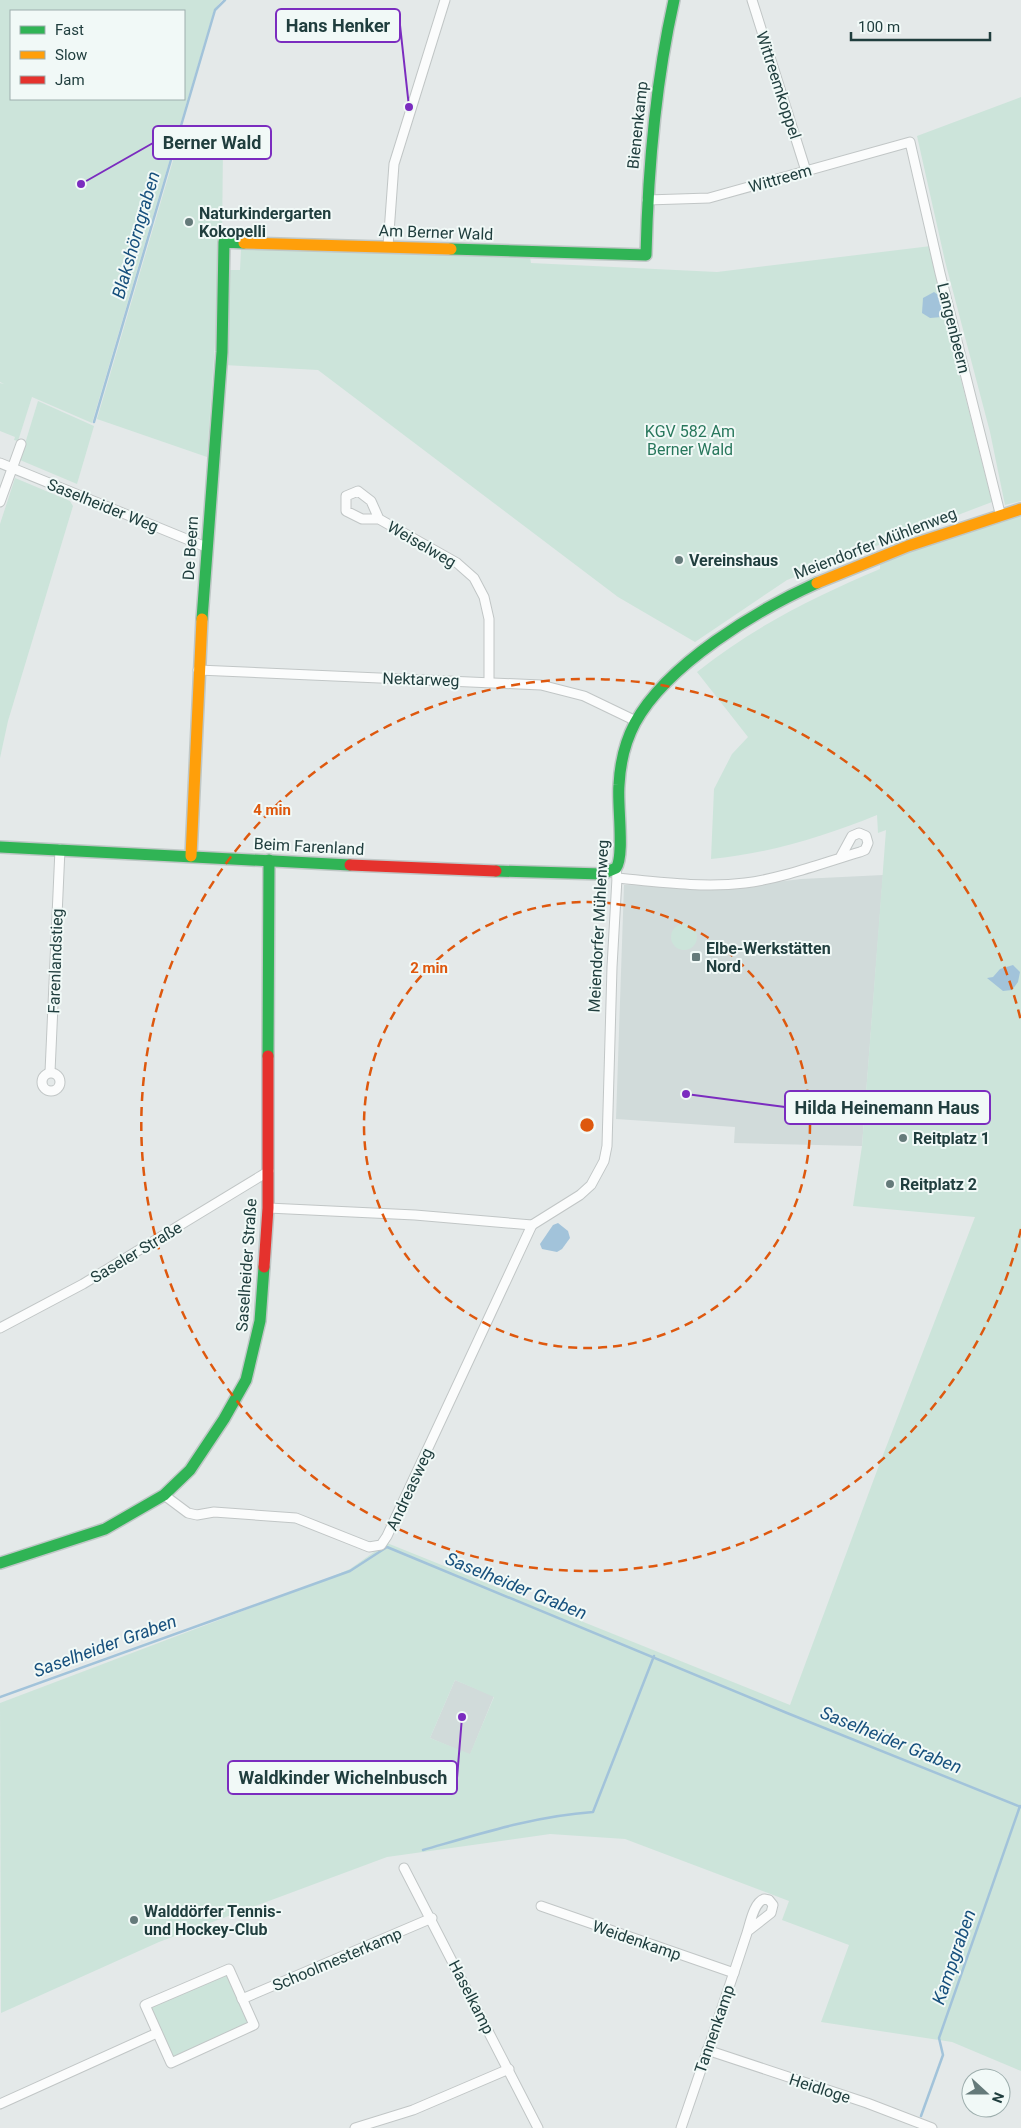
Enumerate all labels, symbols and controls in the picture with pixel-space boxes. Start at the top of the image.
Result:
callout: Hans Henker [276,9,400,42]
legend [10,10,185,100]
scale bar [851,10,990,42]
text: Hans Henker [286,15,391,36]
text: 100 m [858,18,900,36]
text: Fast [55,21,84,39]
street label: Wittreemkoppel [752,29,805,142]
text: Slow [55,46,87,64]
text: Jam [55,71,85,89]
street label: Bienenkamp [623,80,652,170]
callout: Berner Wald [153,126,271,159]
text: Berner Wald [163,132,261,153]
street label: Wittreem [746,160,814,197]
water label: Blakshörngraben [107,169,164,301]
place label: Naturkindergarten Kokopelli [199,204,331,241]
marker: Naturkindergarten Kokopelli [183,216,195,228]
street label: Am Berner Wald [378,221,494,244]
street label: Langenbeern [933,281,974,375]
park label: KGV 582 Am Berner Wald [645,422,735,459]
street label: Saselheider Weg [44,474,161,536]
street label: Meiendorfer Mühlenweg [791,504,959,583]
street label: De Beern [179,515,202,581]
street label: Weiselweg [384,517,460,572]
place label: Vereinshaus [689,551,778,570]
marker: Vereinshaus [673,554,685,566]
street label: Nektarweg [382,669,460,690]
text: 4 min [253,801,291,819]
street label: Beim Farenland [253,834,365,859]
street label: Meiendorfer Mühlenweg [584,839,613,1013]
street label: Farenlandstieg [44,908,67,1014]
place label: Elbe-Werkstätten Nord [706,939,831,976]
marker: Elbe-Werkstätten Nord [690,951,702,963]
text: 2 min [410,959,448,977]
callout: Hilda Heinemann Haus [785,1091,990,1124]
text: Hilda Heinemann Haus [794,1097,980,1118]
centre of rings [578,1116,596,1134]
place label: Reitplatz 1 [913,1129,990,1148]
marker: Reitplatz 1 [897,1132,909,1144]
place label: Reitplatz 2 [900,1175,977,1194]
marker: Reitplatz 2 [884,1178,896,1190]
street label: Saselheider Straße [232,1198,261,1332]
street label: Saseler Straße [87,1218,185,1287]
street label: Andreasweg [382,1445,437,1533]
water label: Saselheider Graben [442,1548,590,1623]
water label: Saselheider Graben [30,1610,179,1681]
water label: Saselheider Graben [817,1702,965,1777]
callout: Waldkinder Wichelnbusch [228,1761,457,1794]
text: Waldkinder Wichelnbusch [239,1767,447,1788]
place label: Walddörfer Tennis- und Hockey-Club [144,1902,282,1939]
water label: Kampgraben [927,1907,980,2007]
marker: Walddörfer Tennis- und Hockey-Club [128,1914,140,1926]
street label: Weidenkamp [590,1916,684,1965]
street label: Schoolmesterkamp [270,1924,405,1995]
street label: Haselkamp [445,1957,498,2037]
street label: Tannenkamp [690,1982,738,2076]
north arrow [961,2068,1011,2118]
street label: Heidloge [787,2070,853,2107]
text: N [989,2090,1007,2105]

